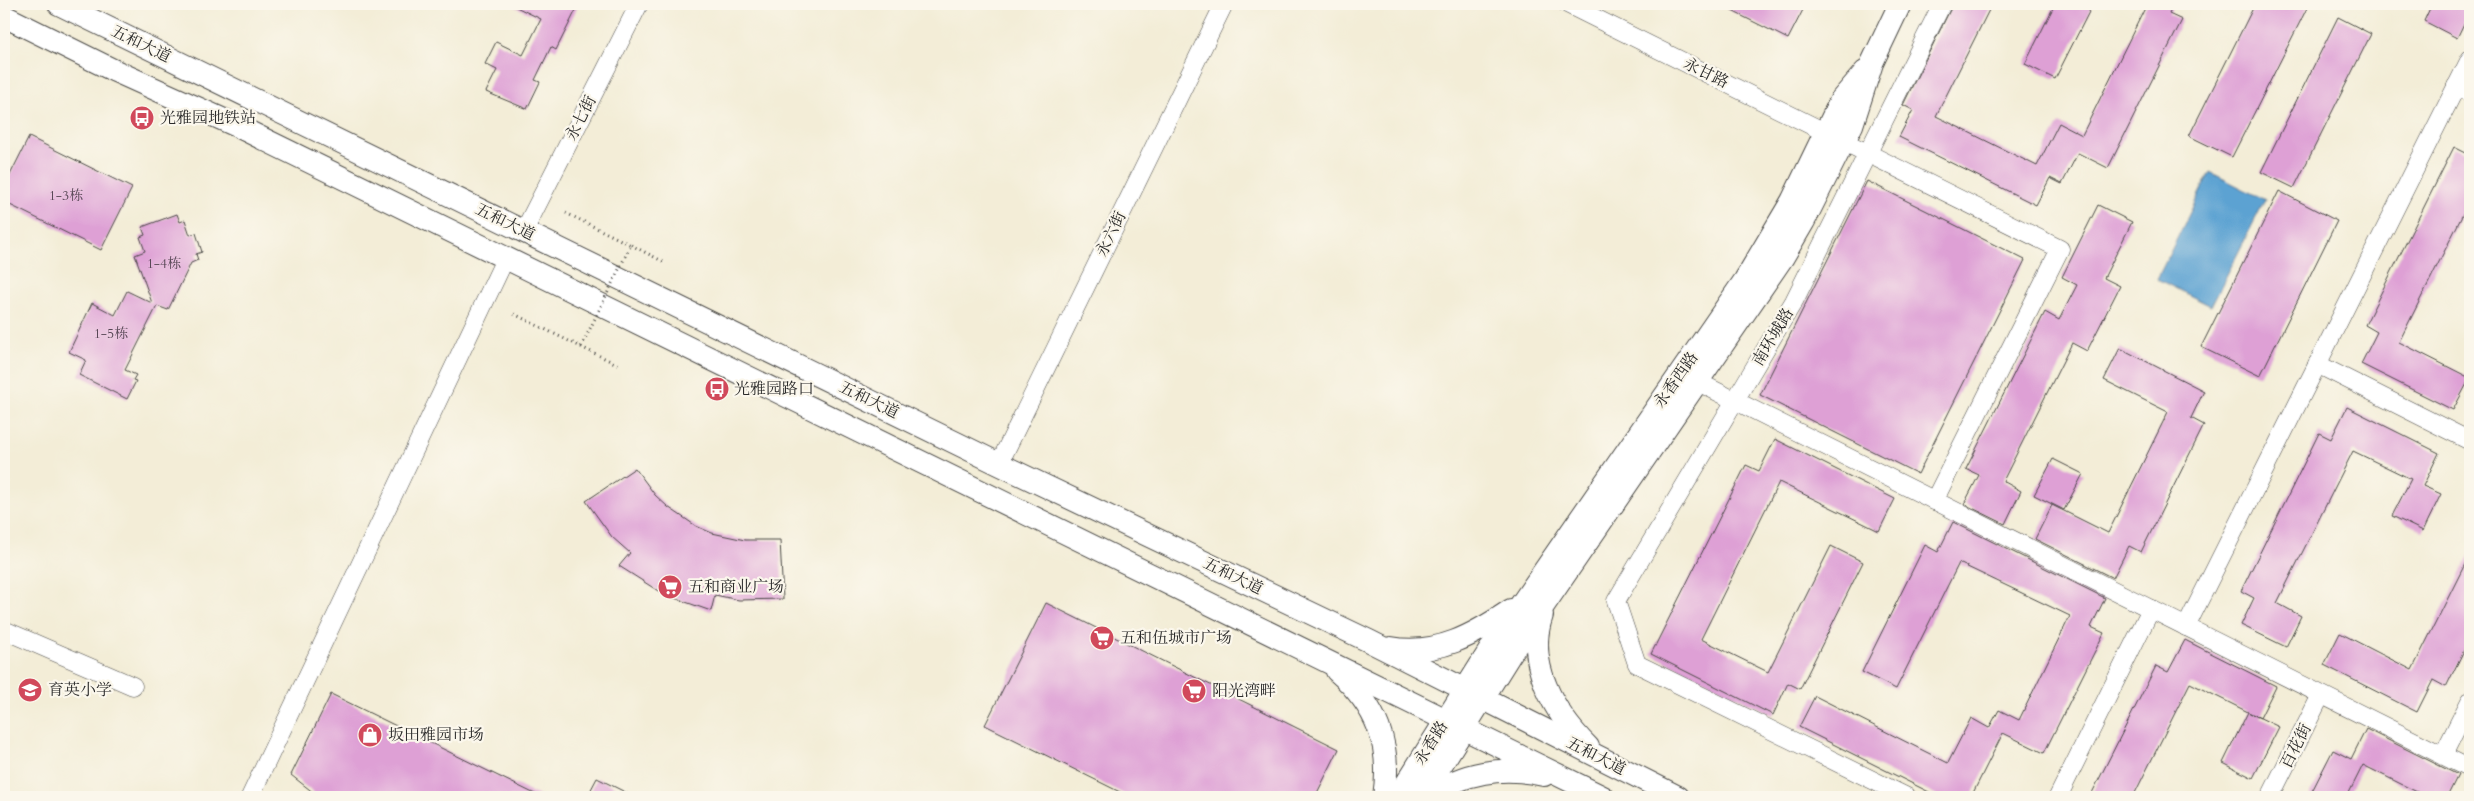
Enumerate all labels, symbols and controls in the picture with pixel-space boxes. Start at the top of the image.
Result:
street label: 五和大道 [107,20,175,68]
street label: 永甘路 [1680,53,1732,93]
street label: 永七街 [560,92,602,144]
bus stop icon: 光雅园地铁站 [129,105,155,131]
place label: 光雅园地铁站 [160,107,256,129]
house number: 1-3栋 [49,186,83,205]
street label: 五和大道 [471,198,539,246]
street label: 永六街 [1091,208,1131,260]
house number: 1-4栋 [147,254,181,273]
street label: 南环城路 [1747,304,1799,370]
house number: 1-5栋 [94,324,128,343]
street label: 永香西路 [1649,347,1703,413]
bus stop icon: 光雅园路口 [704,376,730,402]
street label: 五和大道 [835,376,903,424]
place label: 光雅园路口 [734,378,814,400]
street label: 五和大道 [1199,552,1267,600]
supermarket icon: 五和商业广场 [657,574,683,600]
place label: 五和商业广场 [688,576,784,598]
supermarket icon: 五和伍城市广场 [1089,625,1115,651]
place label: 五和伍城市广场 [1120,627,1232,649]
school or university icon: 育英小学 [17,677,43,703]
supermarket icon: 阳光湾畔 [1181,678,1207,704]
place label: 育英小学 [48,679,112,701]
place label: 阳光湾畔 [1212,680,1276,702]
street label: 永香路 [1409,717,1453,769]
street label: 百花街 [2275,720,2317,772]
shop icon: 坂田雅园市场 [357,722,383,748]
place label: 坂田雅园市场 [388,724,484,746]
street label: 五和大道 [1562,732,1630,780]

